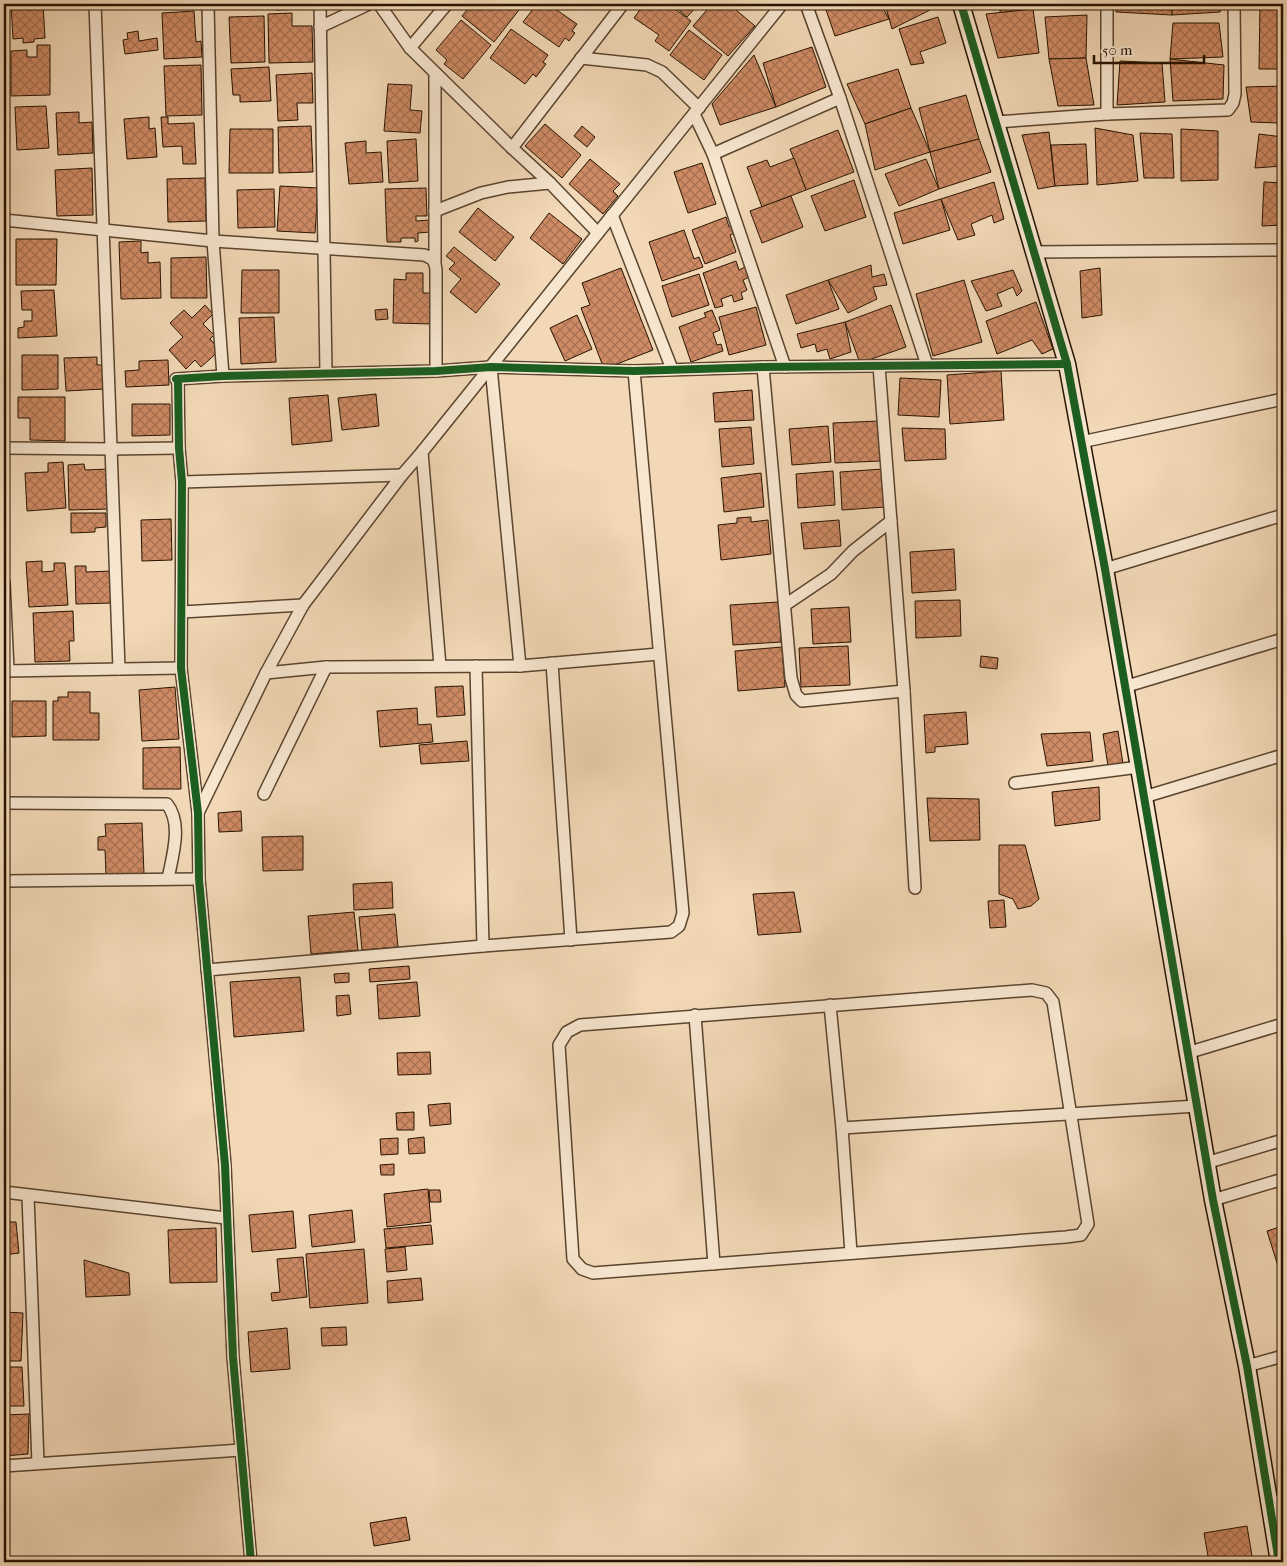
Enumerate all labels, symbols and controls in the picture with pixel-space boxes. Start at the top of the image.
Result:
scale bar [1094,32,1204,64]
text: 50 m [1102,41,1133,59]

